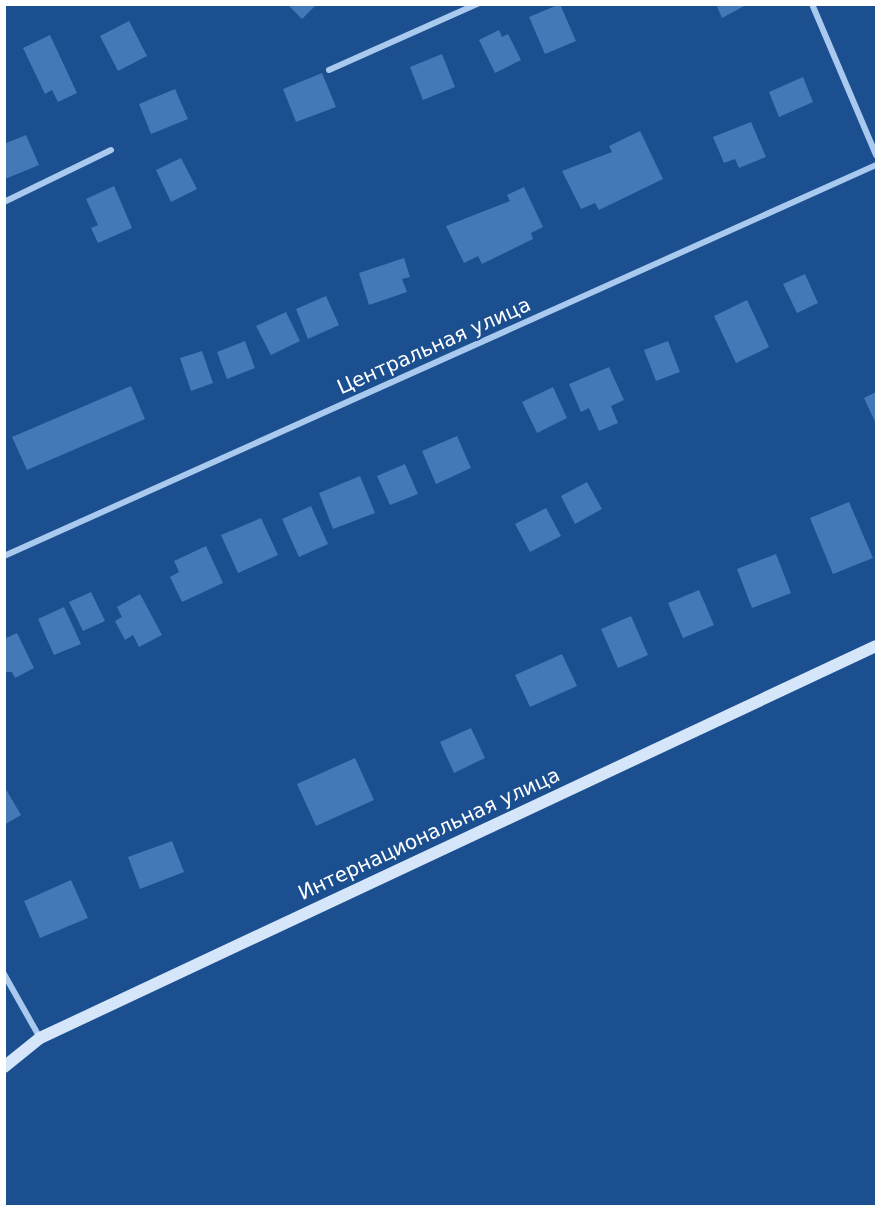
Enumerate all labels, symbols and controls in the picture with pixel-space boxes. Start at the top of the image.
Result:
street label: Центральная улица [334,292,534,400]
street label: Интернациональная улица [294,763,564,905]

